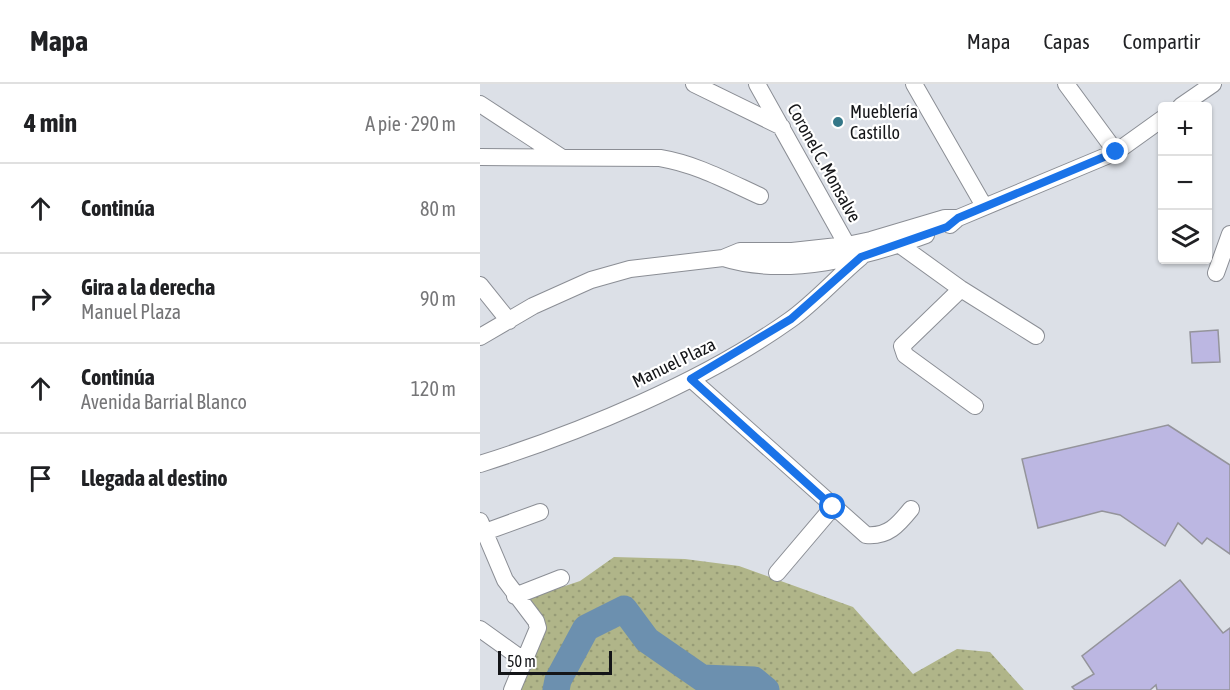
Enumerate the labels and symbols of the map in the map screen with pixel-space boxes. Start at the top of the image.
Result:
street label: Coronel C. Monsalve [783,100,866,226]
place label: Mueblería Castillo [850,101,918,143]
marker: Mueblería Castillo [831,115,845,129]
route end [1102,138,1128,164]
street label: Manuel Plaza [629,333,719,392]
route start [819,493,845,519]
scale bar [498,648,612,676]

